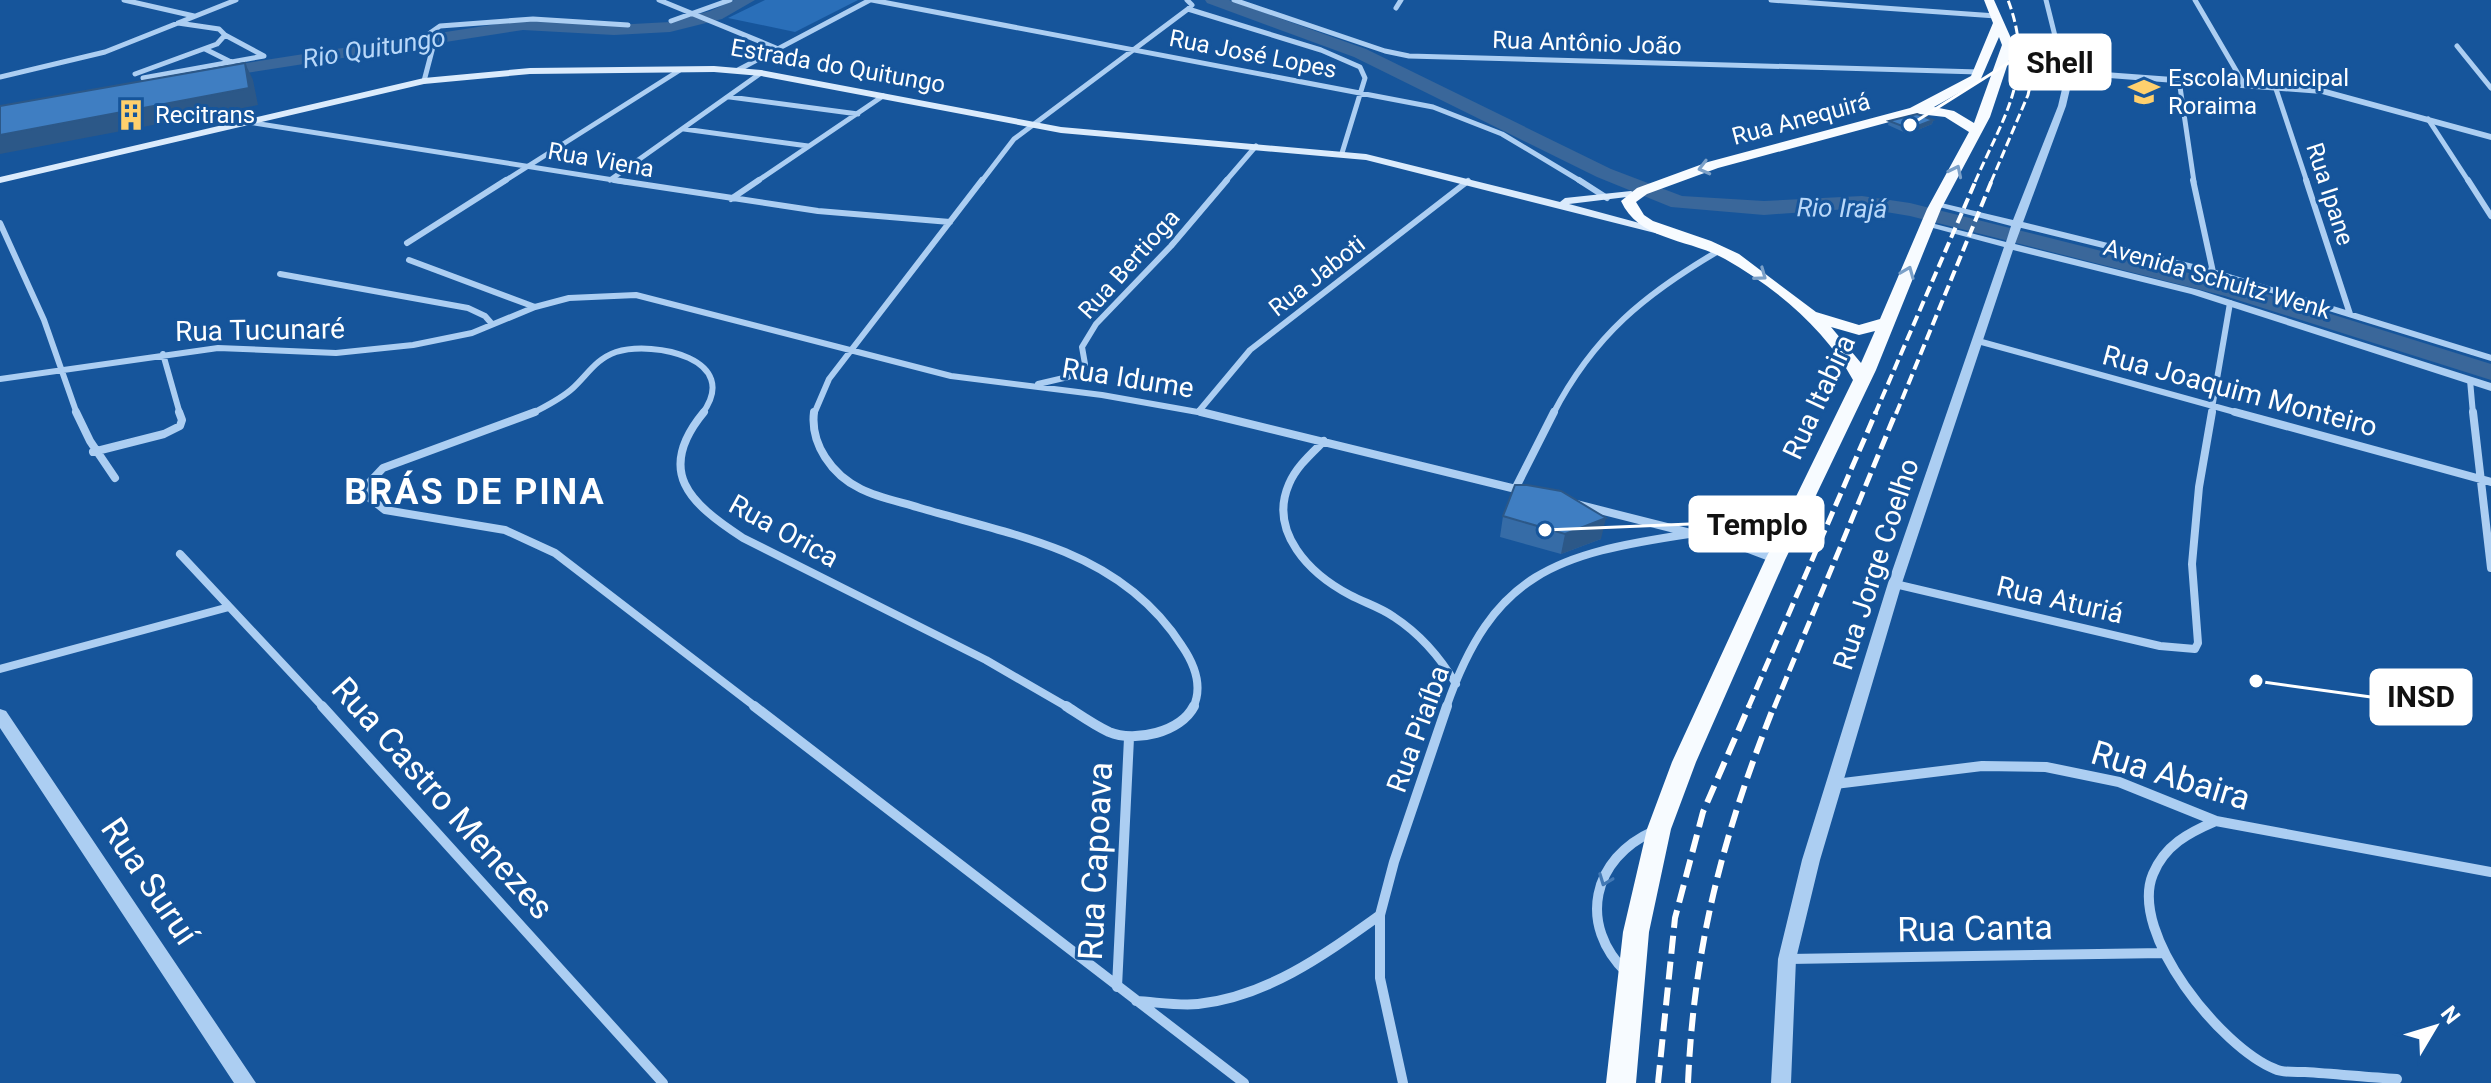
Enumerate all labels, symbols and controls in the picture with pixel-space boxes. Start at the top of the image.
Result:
water label: Rio Quitungo [300,22,448,74]
street label: Rua José Lopes [1167,24,1339,84]
street label: Rua Antônio João [1492,26,1682,60]
street label: Estrada do Quitungo [729,33,947,99]
callout: Shell [2010,35,2110,89]
text: Shell [2026,45,2094,80]
place label: Escola Municipal Roraima [2168,64,2349,120]
school or university icon: Escola Municipal Roraima [2127,75,2161,109]
street label: Rua Anequirá [1729,87,1873,151]
building icon: Recitrans [114,98,148,132]
place label: Recitrans [155,101,255,129]
street label: Rua Viena [546,137,656,183]
street label: Rua Ipane [2300,139,2360,249]
one-way arrow [1698,159,1712,175]
one-way arrow [1946,164,1961,179]
water label: Rio Irajá [1796,192,1888,224]
street label: Rua Bertioga [1073,204,1185,324]
street label: Rua Jaboti [1263,230,1371,322]
street label: Avenida Schultz Wenk [2100,233,2335,325]
one-way arrow [1752,265,1766,280]
one-way arrow [1898,266,1915,280]
street label: Rua Tucunaré [175,312,345,348]
street label: Rua Itabira [1776,329,1862,465]
street label: Rua Joaquim Monteiro [2099,338,2381,444]
street label: Rua Idume [1060,351,1196,405]
street label: Rua Jorge Coelho [1826,454,1926,674]
district label: BRÁS DE PINA [344,470,606,513]
street label: Rua Orica [723,487,845,575]
callout: Templo [1690,497,1823,551]
text: Templo [1706,507,1808,542]
street label: Rua Aturiá [1993,569,2127,631]
street label: Rua Piaíba [1380,661,1456,797]
street label: Rua Castro Menezes [324,669,562,927]
callout: INSD [2371,670,2471,724]
text: INSD [2387,679,2455,714]
street label: Rua Abaira [2087,732,2255,818]
street label: Rua Capoava [1070,761,1120,961]
street label: Rua Suruí [93,810,208,953]
one-way arrow [1598,872,1614,886]
street label: Rua Canta [1897,907,2053,949]
north arrow [2395,987,2475,1067]
text: N [2436,1001,2465,1029]

